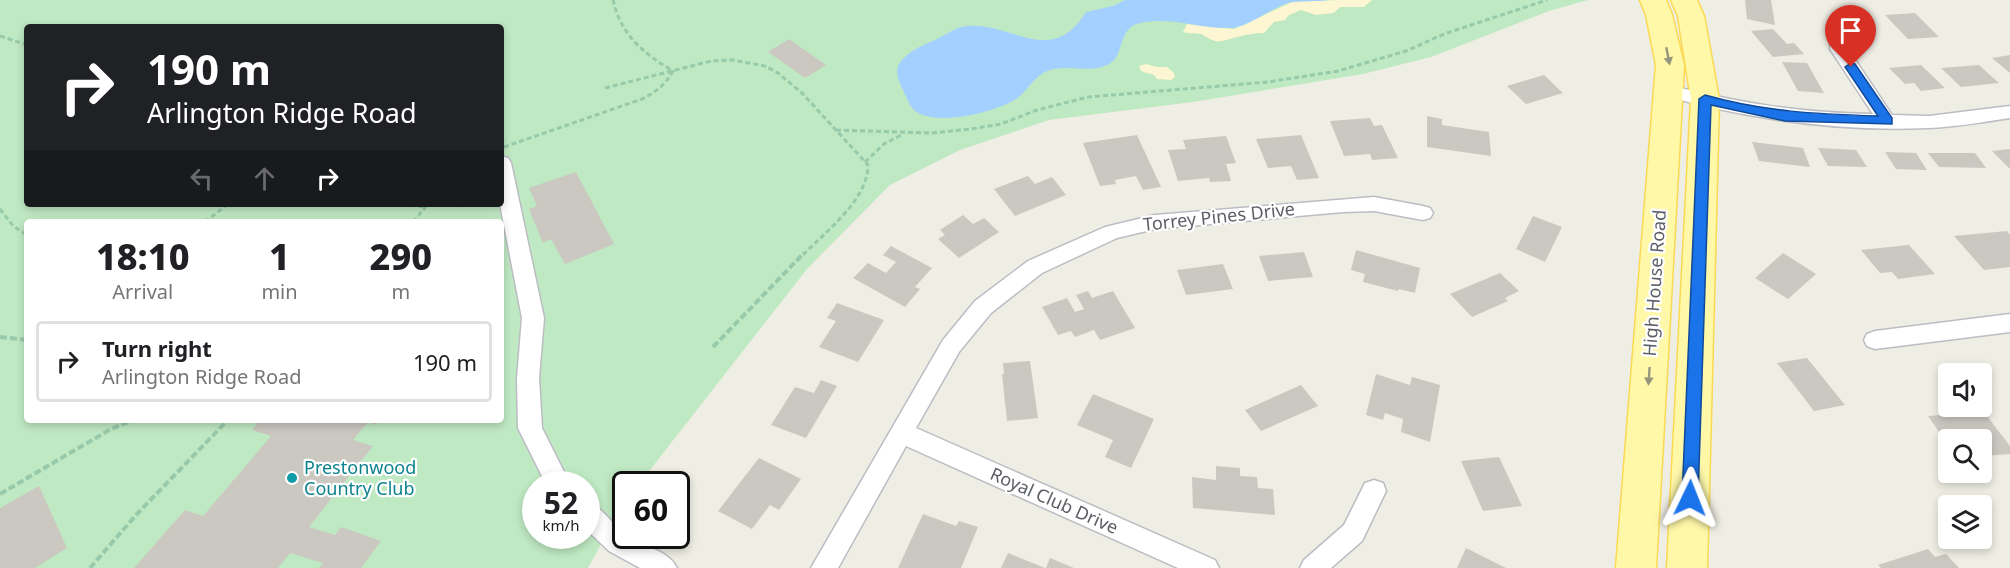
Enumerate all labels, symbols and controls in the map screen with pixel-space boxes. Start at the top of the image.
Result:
pin [1825,5,1876,67]
icon: arrive [1834,14,1867,47]
text: 190 m [147,40,271,97]
one-way arrow [1664,47,1673,66]
icon: right [48,48,126,126]
text: Arlington Ridge Road [147,94,417,131]
icon: left [185,162,218,195]
icon: ahead [248,162,281,195]
icon: right [311,162,344,195]
street label: Torrey Pines Drive [1142,196,1296,236]
street label: High House Road [1637,209,1671,357]
text: 18:10 [96,232,189,281]
text: 1 [269,232,290,281]
text: 290 [370,232,432,281]
text: Arrival [112,278,173,305]
text: min [261,278,298,305]
text: m [391,278,410,305]
text: Turn right [102,333,212,363]
icon: right [51,345,84,378]
text: 190 m [413,347,477,377]
text: Arlington Ridge Road [102,363,302,390]
map controls [1938,363,1992,549]
button: sound [1938,363,1992,417]
one-way arrow [1644,367,1653,386]
button: search [1938,429,1992,483]
place label: Prestonwood Country Club [304,455,416,500]
street label: Royal Club Drive [987,461,1122,539]
position arrow [1658,466,1722,530]
marker: Prestonwood Country Club [285,471,299,485]
speed limit sign: 60 [612,471,690,549]
text: 52 [544,482,578,523]
button: layers [1938,495,1992,549]
text: km/h [543,515,579,535]

